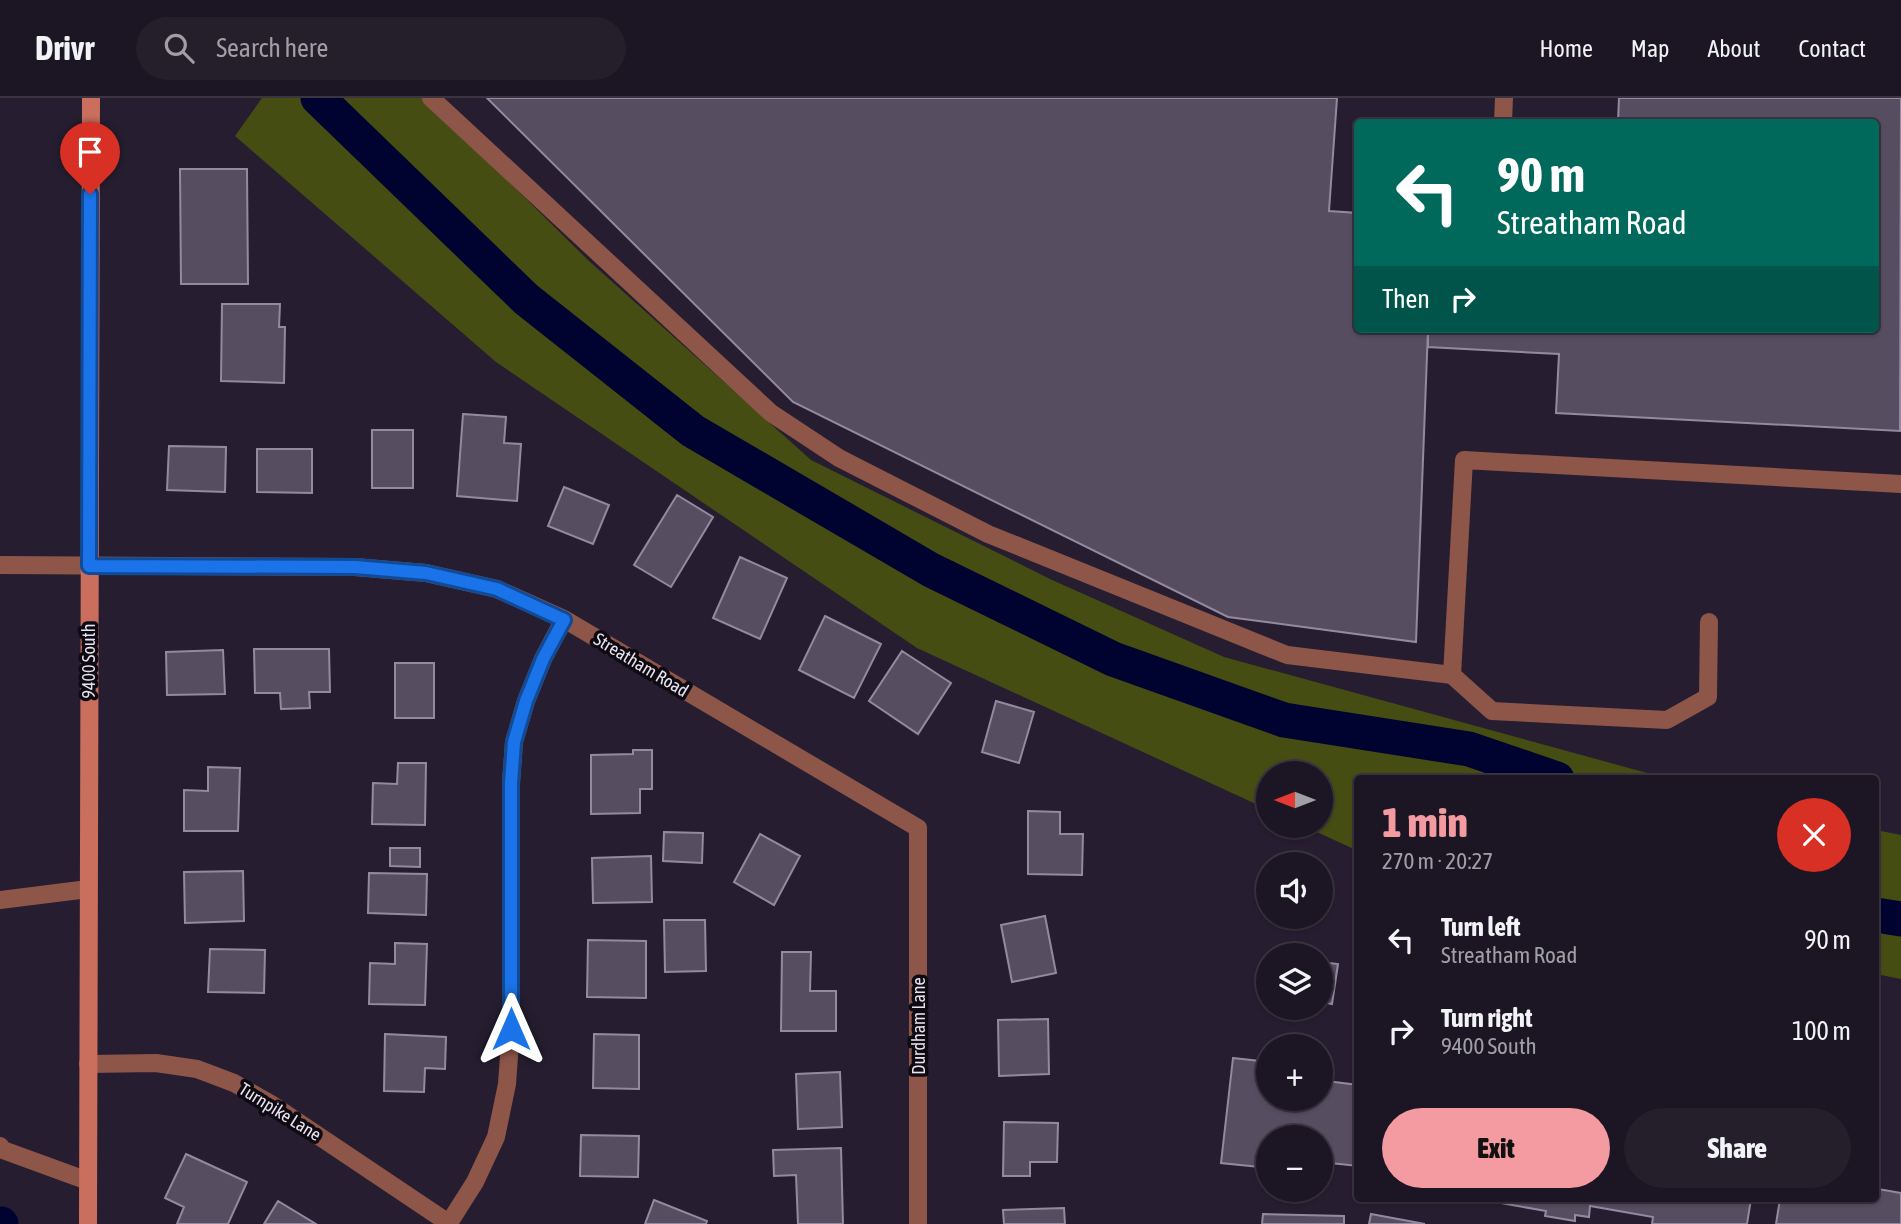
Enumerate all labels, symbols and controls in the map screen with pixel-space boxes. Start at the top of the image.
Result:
search box [136,17,626,80]
text: Drivr [35,29,94,67]
icon: search [160,29,198,67]
text: Search here [216,33,328,63]
text: Home [1539,35,1593,62]
text: Map [1631,35,1669,62]
text: About [1707,35,1760,62]
text: Contact [1798,35,1866,62]
pin [60,122,120,194]
icon: arrive [71,133,109,171]
text: 90 m [1497,146,1585,202]
icon: left [1382,147,1473,238]
text: Streatham Road [1497,204,1687,241]
icon: right [1444,280,1482,318]
text: Then [1382,284,1430,314]
street label: 9400 South [78,624,99,698]
street label: Streatham Road [590,628,692,701]
north arrow [1256,761,1334,838]
map controls [1256,761,1333,1202]
text: 1 min [1382,798,1468,846]
button: close [1777,798,1851,872]
text: 270 m · 20:27 [1382,848,1493,874]
button: sound [1256,852,1333,929]
text: Turn left [1441,912,1521,942]
icon: left [1382,921,1420,959]
text: 90 m [1804,925,1851,955]
text: Streatham Road [1441,942,1577,968]
button: layers [1256,943,1333,1020]
street label: Durdham Lane [908,977,929,1075]
position arrow [474,992,548,1066]
text: Turn right [1441,1003,1532,1033]
icon: right [1382,1012,1420,1050]
text: 100 m [1792,1016,1851,1046]
text: 9400 South [1441,1033,1537,1059]
button: + [1256,1034,1333,1111]
street label: Turnpike Lane [235,1078,325,1145]
button: Exit [1382,1108,1610,1188]
button: Share [1624,1108,1851,1188]
button: − [1256,1125,1333,1202]

